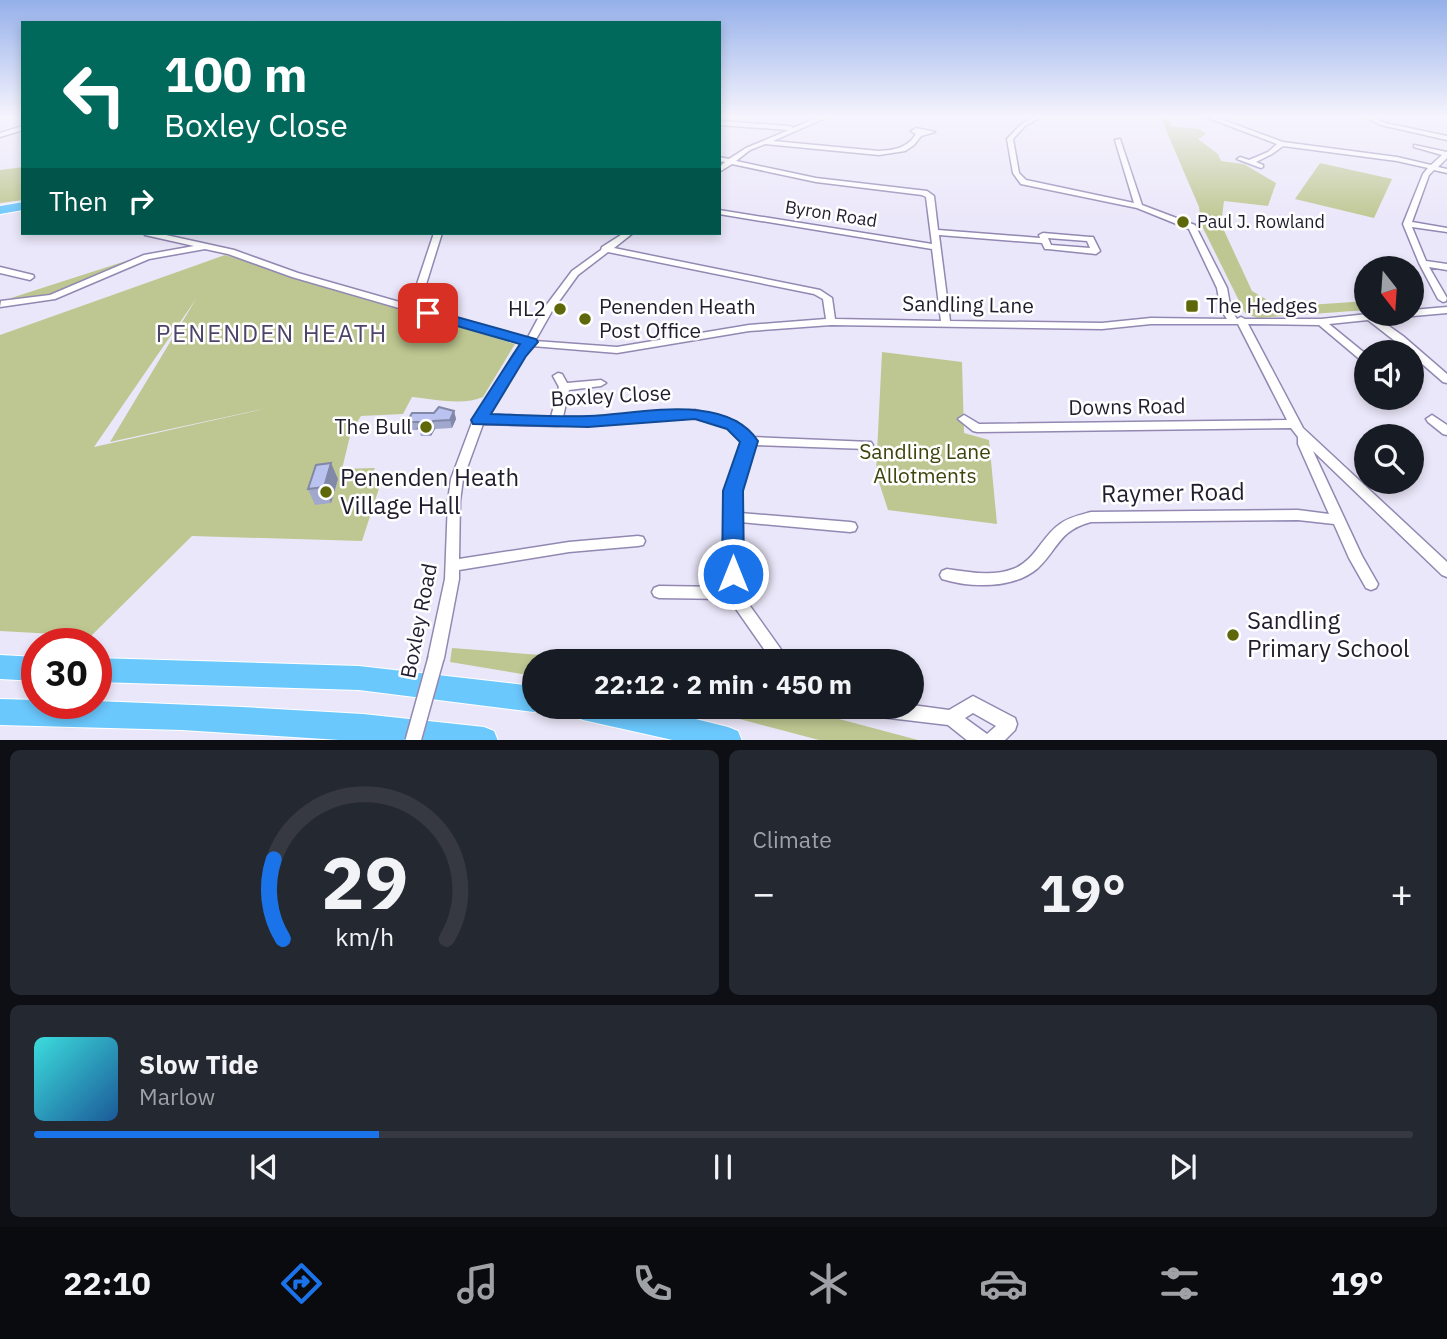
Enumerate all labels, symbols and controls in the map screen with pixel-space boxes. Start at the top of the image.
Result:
text: 100 m [164,42,308,105]
icon: left [49,49,140,140]
text: Boxley Close [164,104,348,146]
icon: right [122,182,160,220]
text: Then [49,184,108,218]
street label: Byron Road [783,195,879,232]
place label: Paul J. Rowland [1197,210,1325,233]
marker: Paul J. Rowland [1175,214,1191,230]
north arrow [1354,256,1424,326]
map controls [1354,256,1424,494]
pin [398,283,458,343]
street label: Sandling Lane [902,289,1034,319]
place label: The Hedges [1206,291,1318,319]
place label: Penenden Heath Post Office [599,292,756,344]
icon: arrive [409,294,447,332]
place label: HL2 [508,294,546,322]
marker: The Hedges [1184,298,1200,314]
marker: HL2 [552,301,568,317]
marker: Penenden Heath Post Office [577,311,593,327]
district label: PENENDEN HEATH [156,317,388,349]
button: sound [1354,340,1424,410]
street label: Boxley Close [550,378,672,412]
street label: Downs Road [1068,391,1186,421]
place label: The Bull [335,412,412,440]
marker: The Bull [418,419,434,435]
button: search [1354,424,1424,494]
park label: Sandling Lane Allotments [859,437,991,489]
place label: Penenden Heath Village Hall [340,461,519,521]
street label: Raymer Road [1101,475,1245,509]
marker: Penenden Heath Village Hall [318,484,334,500]
position arrow [696,537,770,611]
street label: Boxley Road [393,561,443,681]
place label: Sandling Primary School [1247,604,1410,664]
marker: Sandling Primary School [1225,627,1241,643]
speed limit sign: 30 [21,628,112,719]
text: 22:12 · 2 min · 450 m [594,667,852,701]
text: Climate [753,824,832,854]
text: 29 [321,834,408,929]
text: 19° [1039,859,1126,926]
text: − [753,868,775,917]
text: + [1390,868,1413,917]
text: km/h [335,919,394,952]
text: Slow Tide [139,1047,259,1081]
text: Marlow [139,1081,215,1111]
icon: previous [245,1148,283,1186]
icon: pause [704,1148,742,1186]
icon: next [1164,1148,1202,1186]
icon: directions [277,1259,326,1308]
icon: music [453,1259,502,1308]
icon: phone [628,1259,677,1308]
icon: climate [804,1259,853,1308]
icon: car [979,1259,1028,1308]
icon: filters [1155,1259,1204,1308]
text: 22:10 [63,1262,151,1304]
text: 19° [1330,1262,1384,1304]

